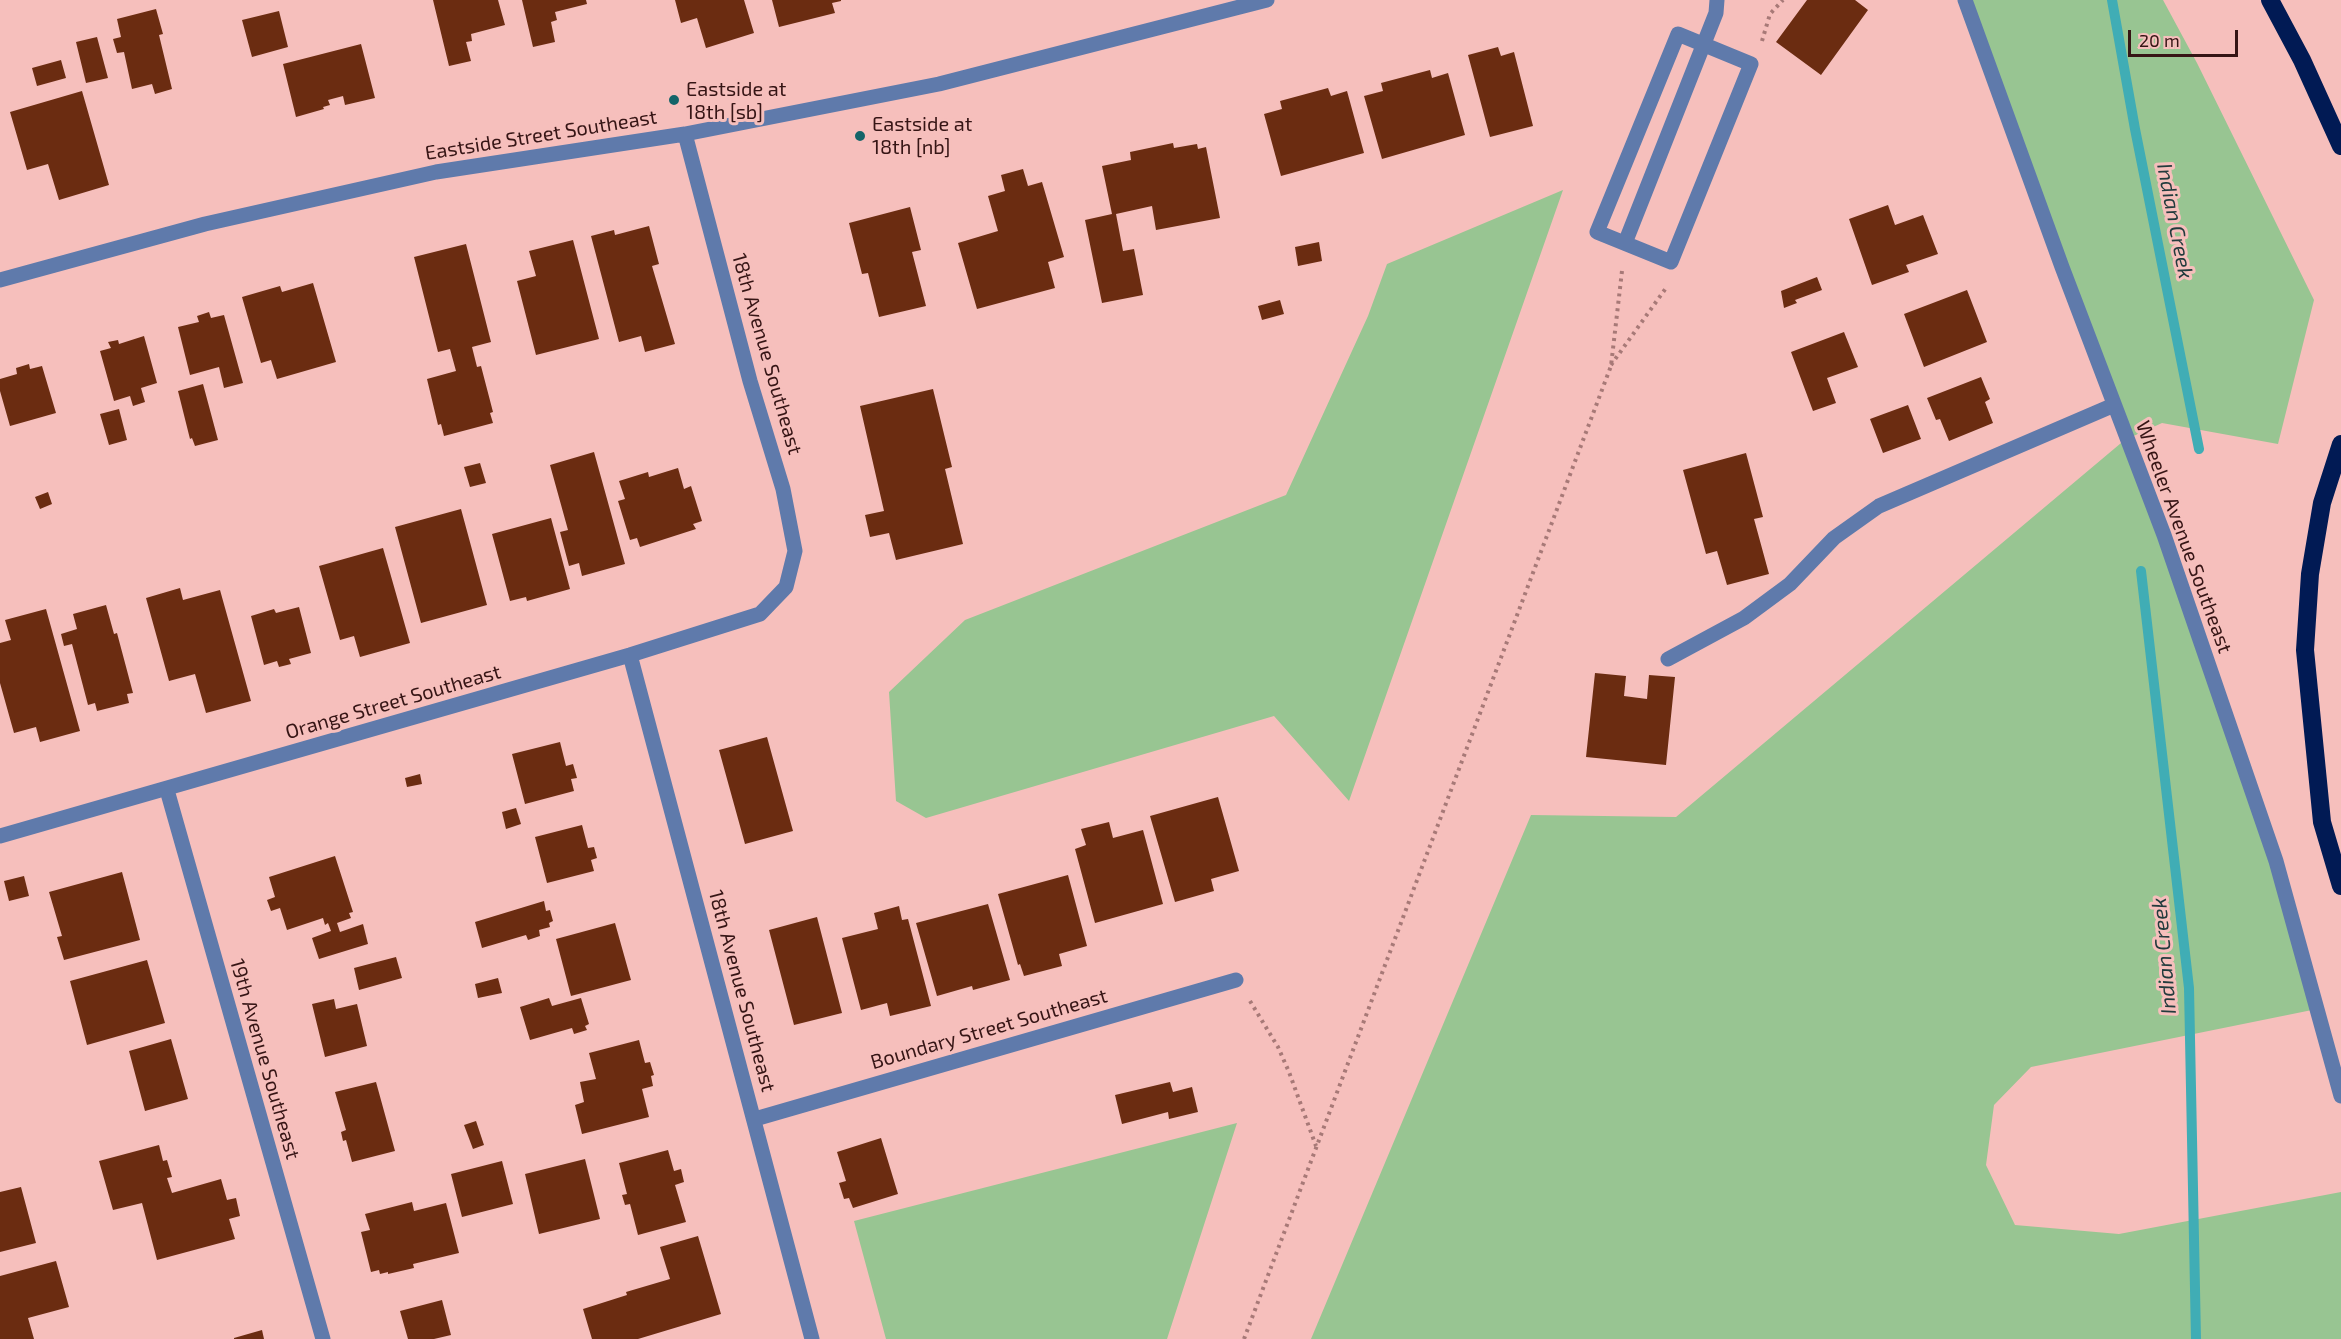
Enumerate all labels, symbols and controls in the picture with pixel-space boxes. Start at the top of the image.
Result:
scale bar [2131,18,2240,56]
text: 20 m [2139,29,2180,51]
place label: Eastside at 18th [sb] [686,77,786,124]
marker: Eastside at 18th [sb] [667,93,681,107]
street label: Eastside Street Southeast [423,105,659,165]
place label: Eastside at 18th [nb] [872,112,972,159]
marker: Eastside at 18th [nb] [853,129,867,143]
water label: Indian Creek [2151,161,2199,281]
street label: 18th Avenue Southeast [727,251,807,457]
street label: Wheeler Avenue Southeast [2131,418,2237,656]
street label: Orange Street Southeast [283,660,503,744]
street label: 18th Avenue Southeast [703,887,781,1095]
water label: Indian Creek [2146,897,2182,1015]
street label: 19th Avenue Southeast [225,956,305,1162]
street label: Boundary Street Southeast [868,984,1110,1074]

